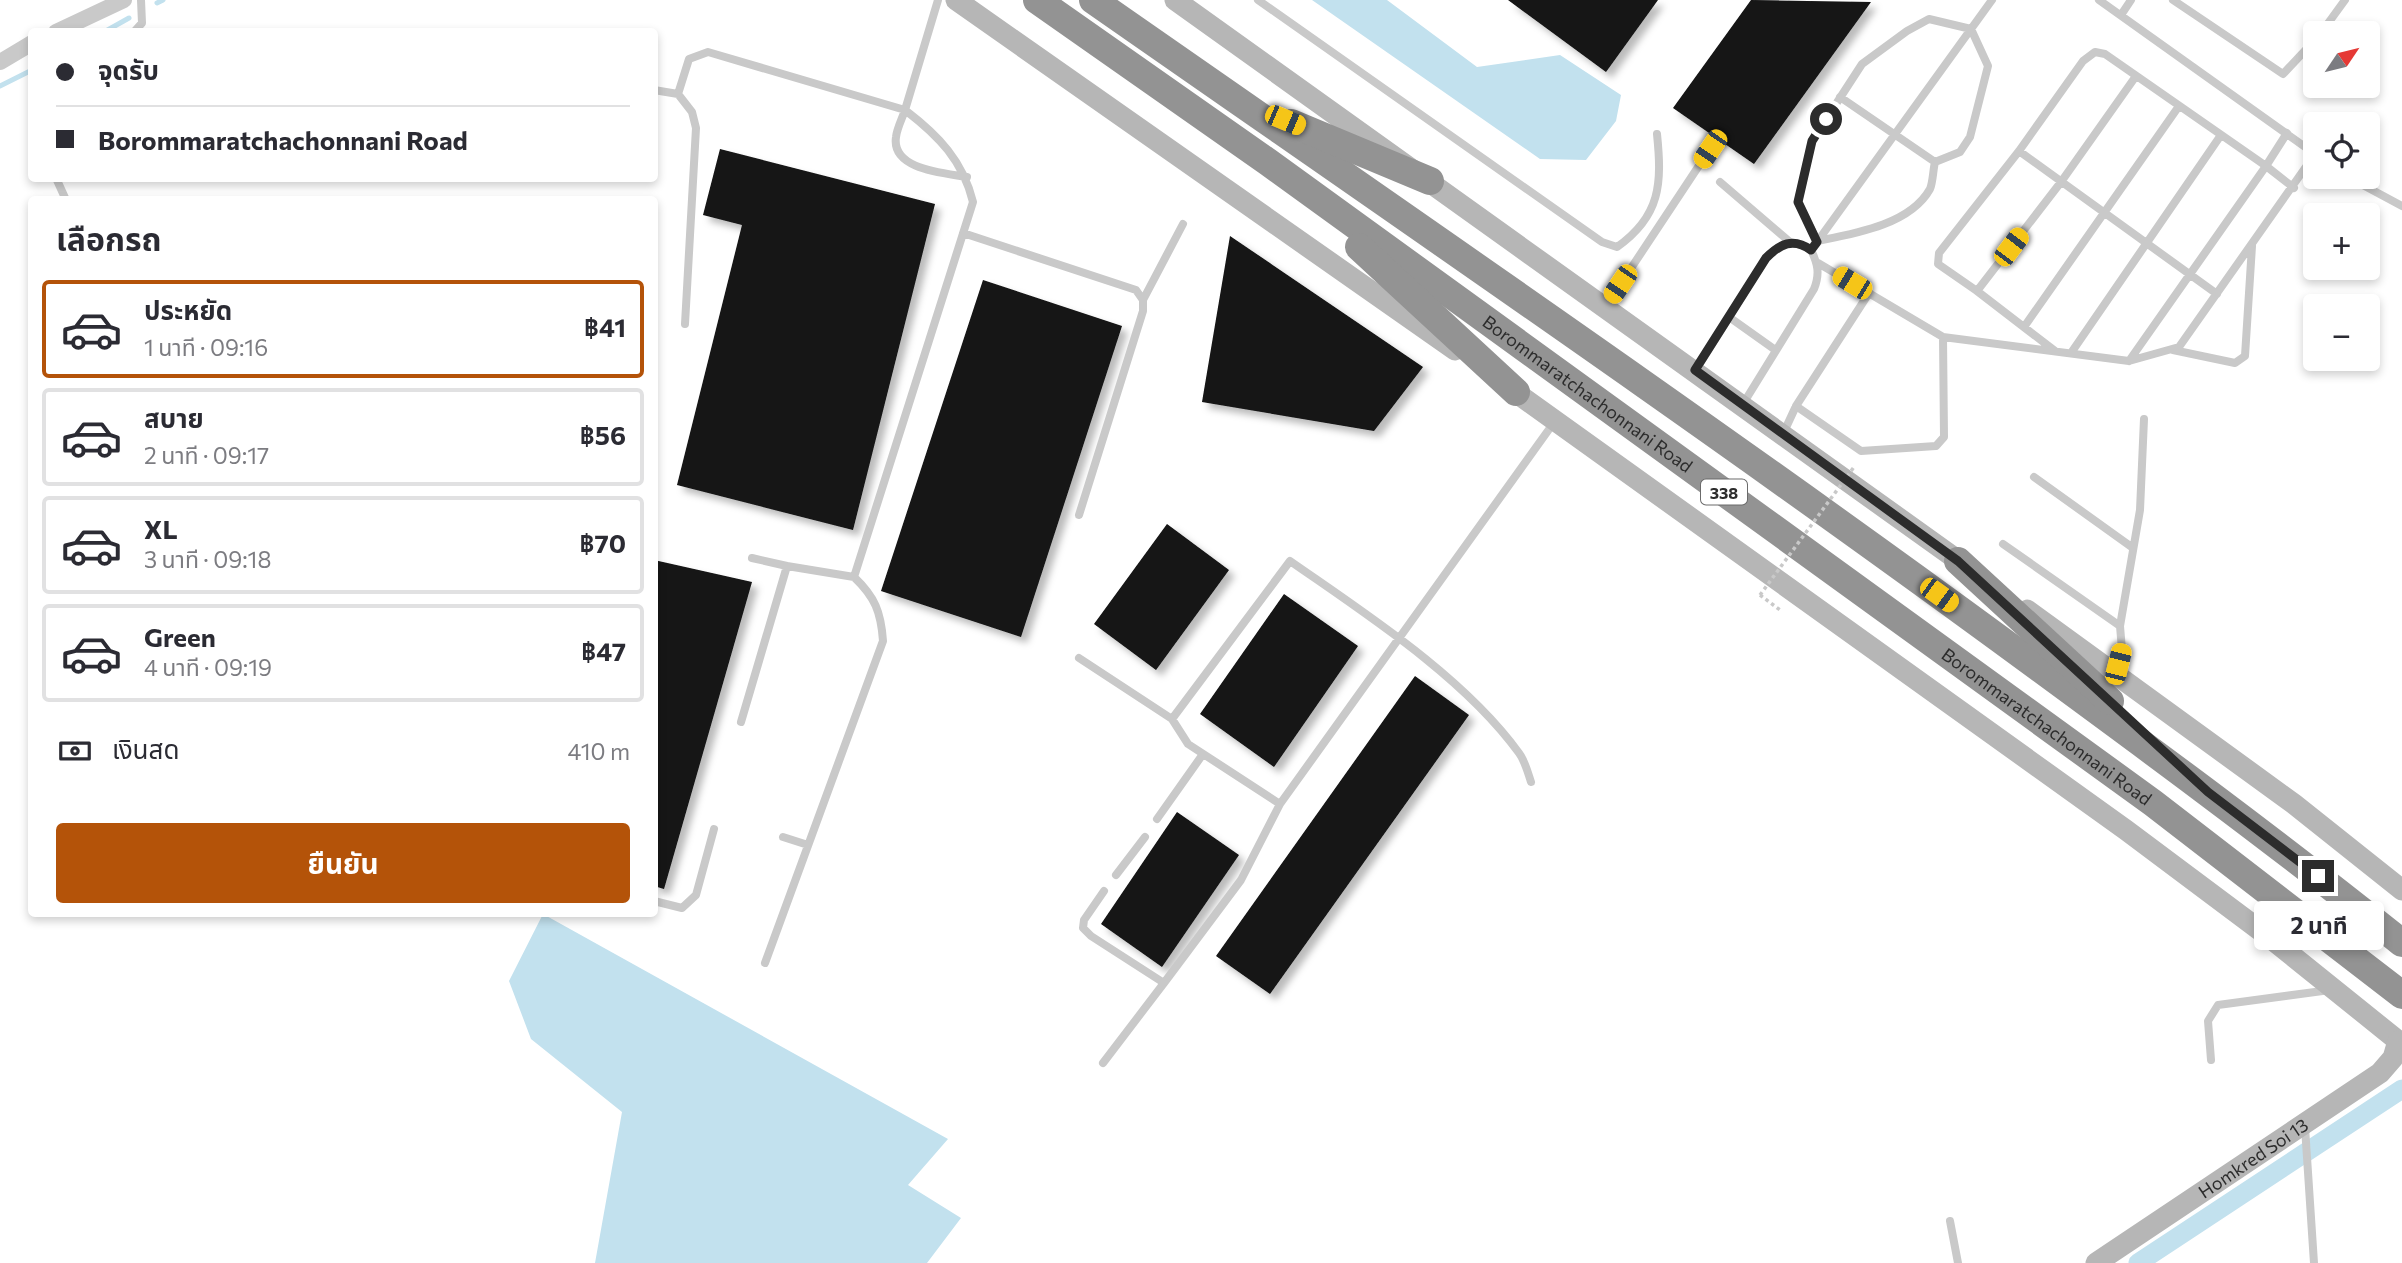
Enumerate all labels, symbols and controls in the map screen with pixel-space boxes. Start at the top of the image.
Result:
north arrow [2303,21,2380,98]
map controls [2303,21,2380,371]
text: จุดรับ [98,54,159,85]
car [1262,102,1309,138]
route start [1810,103,1842,135]
button: locate [2303,112,2380,189]
text: Borommaratchachonnani Road [98,124,468,155]
car [1690,126,1731,172]
button: + [2303,203,2380,280]
text: เลือกรถ [56,218,161,258]
car [1990,224,2033,270]
car [1600,261,1641,307]
car [1829,263,1876,303]
text: ประหยัด [144,294,232,325]
button: − [2303,294,2380,371]
icon: car [60,298,123,361]
street label: Borommaratchachonnani Road [1479,310,1697,477]
text: ฿41 [584,311,626,342]
text: 1 นาที · 09:16 [144,333,268,361]
text: สบาย [144,402,204,433]
icon: car [60,406,123,469]
text: ฿56 [580,419,626,450]
text: 2 นาที · 09:17 [144,441,269,469]
road number: 338 [1701,480,1747,505]
text: XL [144,513,178,544]
icon: car [60,514,123,577]
text: ฿70 [579,527,626,558]
text: 3 นาที · 09:18 [144,545,271,573]
car [1916,574,1963,616]
text: Green [144,621,216,652]
icon: car [60,622,123,685]
text: ฿47 [581,635,626,666]
car [2103,641,2134,687]
street label: Borommaratchachonnani Road [1938,643,2156,810]
text: 4 นาที · 09:19 [144,653,272,681]
icon: cash [56,732,94,770]
text: เงินสด [112,733,179,764]
text: 410 m [568,737,630,765]
button: ยืนยัน [56,823,630,903]
route end [2302,860,2334,892]
callout: 2 นาที [2253,900,2383,950]
text: 2 นาที [2290,911,2348,939]
street label: Homkred Soi 13 [2194,1113,2312,1202]

